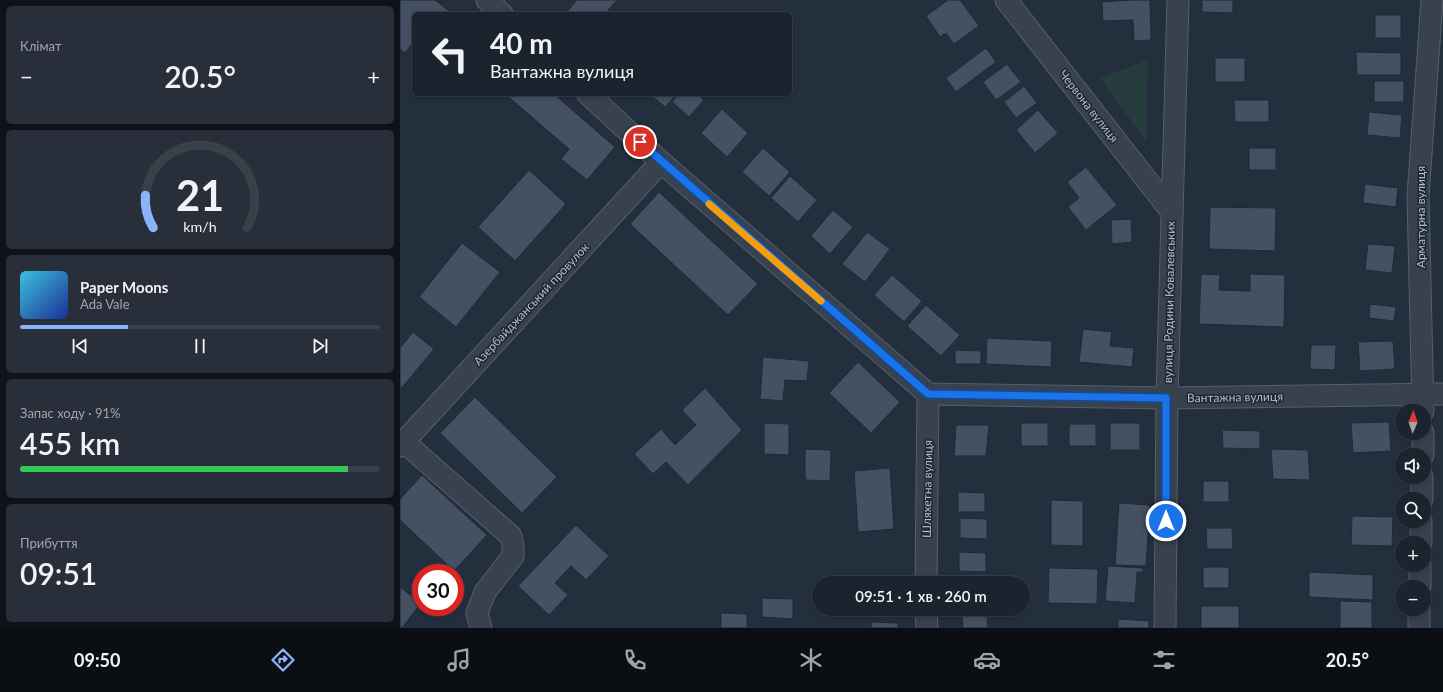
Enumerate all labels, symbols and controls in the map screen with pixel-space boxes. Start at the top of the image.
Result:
text: 40 m [490,26,553,60]
icon: left [424,28,476,80]
text: Клімат [20,38,61,54]
text: 20.5° [164,58,236,94]
text: Вантажна вулиця [490,60,634,82]
text: − [20,63,33,90]
text: + [367,63,380,90]
street label: Червона вулиця [1056,67,1122,145]
pin [623,125,657,159]
icon: arrive [629,131,651,153]
street label: Арматурна вулиця [1413,166,1428,268]
text: 21 [176,169,224,219]
text: km/h [183,217,217,234]
street label: вулиця Родини Ковалевських [1160,221,1178,383]
street label: Азербайджанський провулок [470,239,592,368]
text: Paper Moons [80,278,168,296]
text: Ada Vale [80,296,130,312]
icon: previous [69,335,91,357]
icon: pause [189,335,211,357]
icon: next [309,335,331,357]
street label: Вантажна вулиця [1187,389,1283,405]
north arrow [1395,404,1431,440]
map controls [1395,404,1431,616]
text: Запас ходу · 91% [20,405,120,421]
text: 455 km [20,425,120,461]
street label: Шляхетна вулиця [919,440,935,538]
button: sound [1395,448,1431,484]
button: search [1395,492,1431,528]
position arrow [1145,500,1187,542]
text: Прибуття [20,535,78,551]
button: + [1395,536,1431,572]
text: 09:51 [20,555,97,591]
speed limit sign: 30 [412,564,464,616]
button: − [1395,580,1431,616]
text: 09:51 · 1 хв · 260 m [855,587,987,605]
icon: directions [269,646,297,674]
icon: music [445,646,473,674]
icon: phone [621,646,649,674]
icon: climate [797,646,825,674]
icon: car [973,646,1001,674]
icon: filters [1150,646,1178,674]
text: 09:50 [74,649,121,671]
text: 20.5° [1326,649,1369,671]

